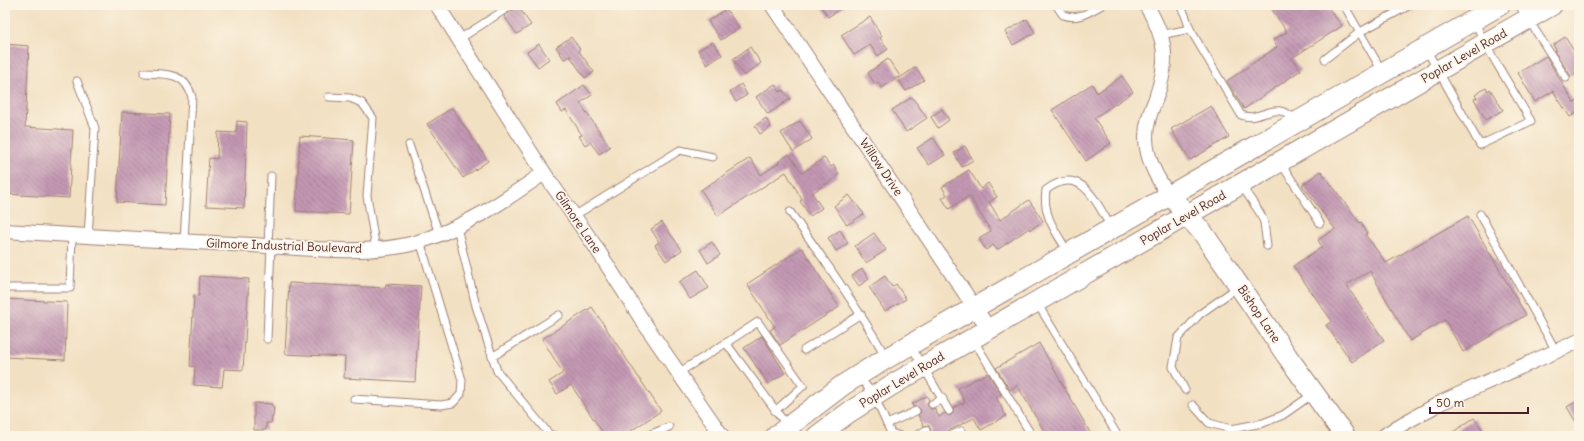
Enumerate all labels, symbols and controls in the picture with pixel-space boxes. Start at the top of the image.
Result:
street label: Poplar Level Road [1418,25,1509,86]
street label: Willow Drive [857,135,906,198]
street label: Poplar Level Road [1137,187,1228,248]
street label: Gilmore Lane [552,188,605,256]
street label: Gilmore Industrial Boulevard [206,235,362,256]
street label: Bishop Lane [1235,282,1284,345]
street label: Poplar Level Road [857,348,947,411]
scale bar [1430,389,1528,415]
text: 50 m [1436,395,1465,410]

